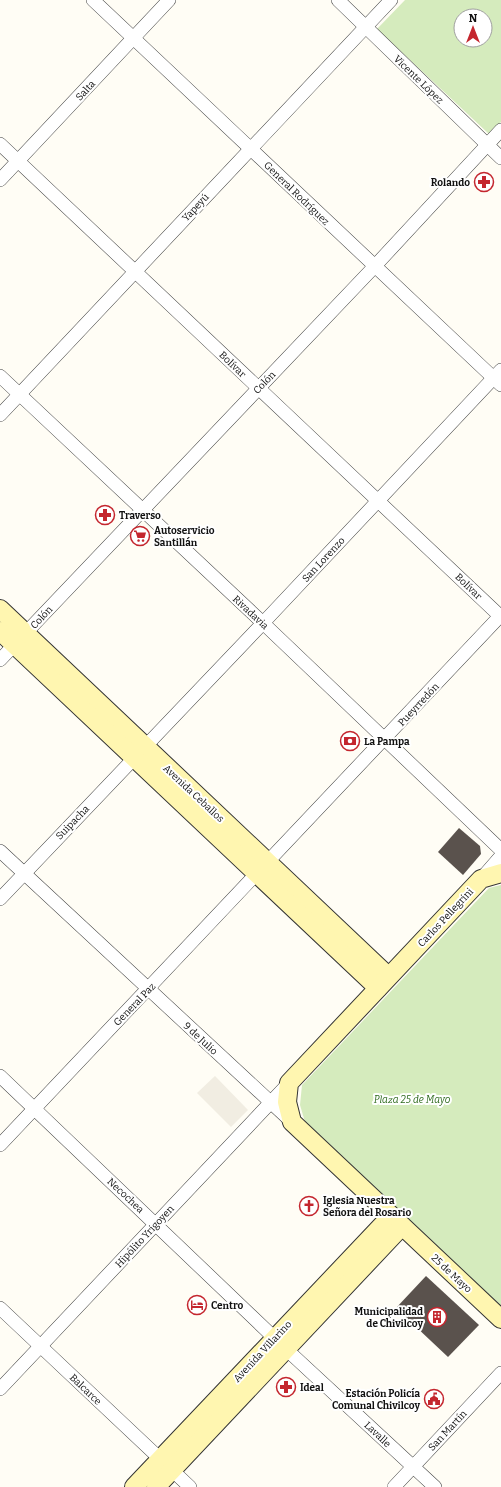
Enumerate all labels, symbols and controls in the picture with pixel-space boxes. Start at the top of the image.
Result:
north arrow [453,8,493,48]
text: N [469,12,478,25]
street label: Vicente López [391,53,446,107]
street label: Salta [73,78,98,103]
street label: General Rodríguez [261,159,332,228]
pharmacy icon: Rolando [473,171,495,193]
place label: Rolando [431,177,470,189]
street label: Yapeyú [179,191,212,224]
street label: Bolívar [216,348,249,381]
street label: Colón [251,368,279,397]
pharmacy icon: Traverso [94,504,116,526]
place label: Traverso [119,510,161,522]
supermarket icon: Autoservicio Santillán [129,525,151,547]
place label: Autoservicio Santillán [154,525,215,549]
street label: San Lorenzo [300,534,348,585]
street label: Bolívar [452,570,485,603]
street label: Rivadavia [230,593,271,633]
street label: Colón [28,603,56,632]
street label: Pueyrredón [396,680,442,729]
bank icon: La Pampa [339,730,361,752]
place label: La Pampa [364,736,410,748]
street label: Avenida Ceballos [160,762,226,825]
street label: Suipacha [53,803,92,842]
street label: Carlos Pellegrini [415,886,476,950]
street label: General Paz [111,981,158,1029]
street label: 9 de Julio [181,1020,220,1058]
park label: Plaza 25 de Mayo [374,1094,451,1106]
street label: Necochea [104,1176,147,1216]
church icon: Iglesia Nuestra Señora del Rosario [298,1195,320,1217]
place label: Iglesia Nuestra Señora del Rosario [323,1195,412,1219]
street label: Hipólito Yrigoyen [113,1203,177,1270]
street label: 25 de Mayo [429,1252,474,1296]
hotel icon: Centro [186,1294,208,1316]
place label: Centro [211,1300,244,1312]
place label: Municipalidad de Chivilcoy [355,1306,423,1330]
building icon: Municipalidad de Chivilcoy [426,1306,448,1328]
street label: Avenida Villarino [231,1318,294,1385]
street label: Balcarce [67,1372,104,1408]
pharmacy icon: Ideal [275,1376,297,1398]
place label: Ideal [300,1382,324,1394]
place label: Estación Policía Comunal Chivilcoy [332,1387,420,1412]
public building icon: Estación Policía Comunal Chivilcoy [423,1388,445,1410]
street label: San Martín [425,1407,470,1453]
street label: Lavalle [361,1419,393,1450]

